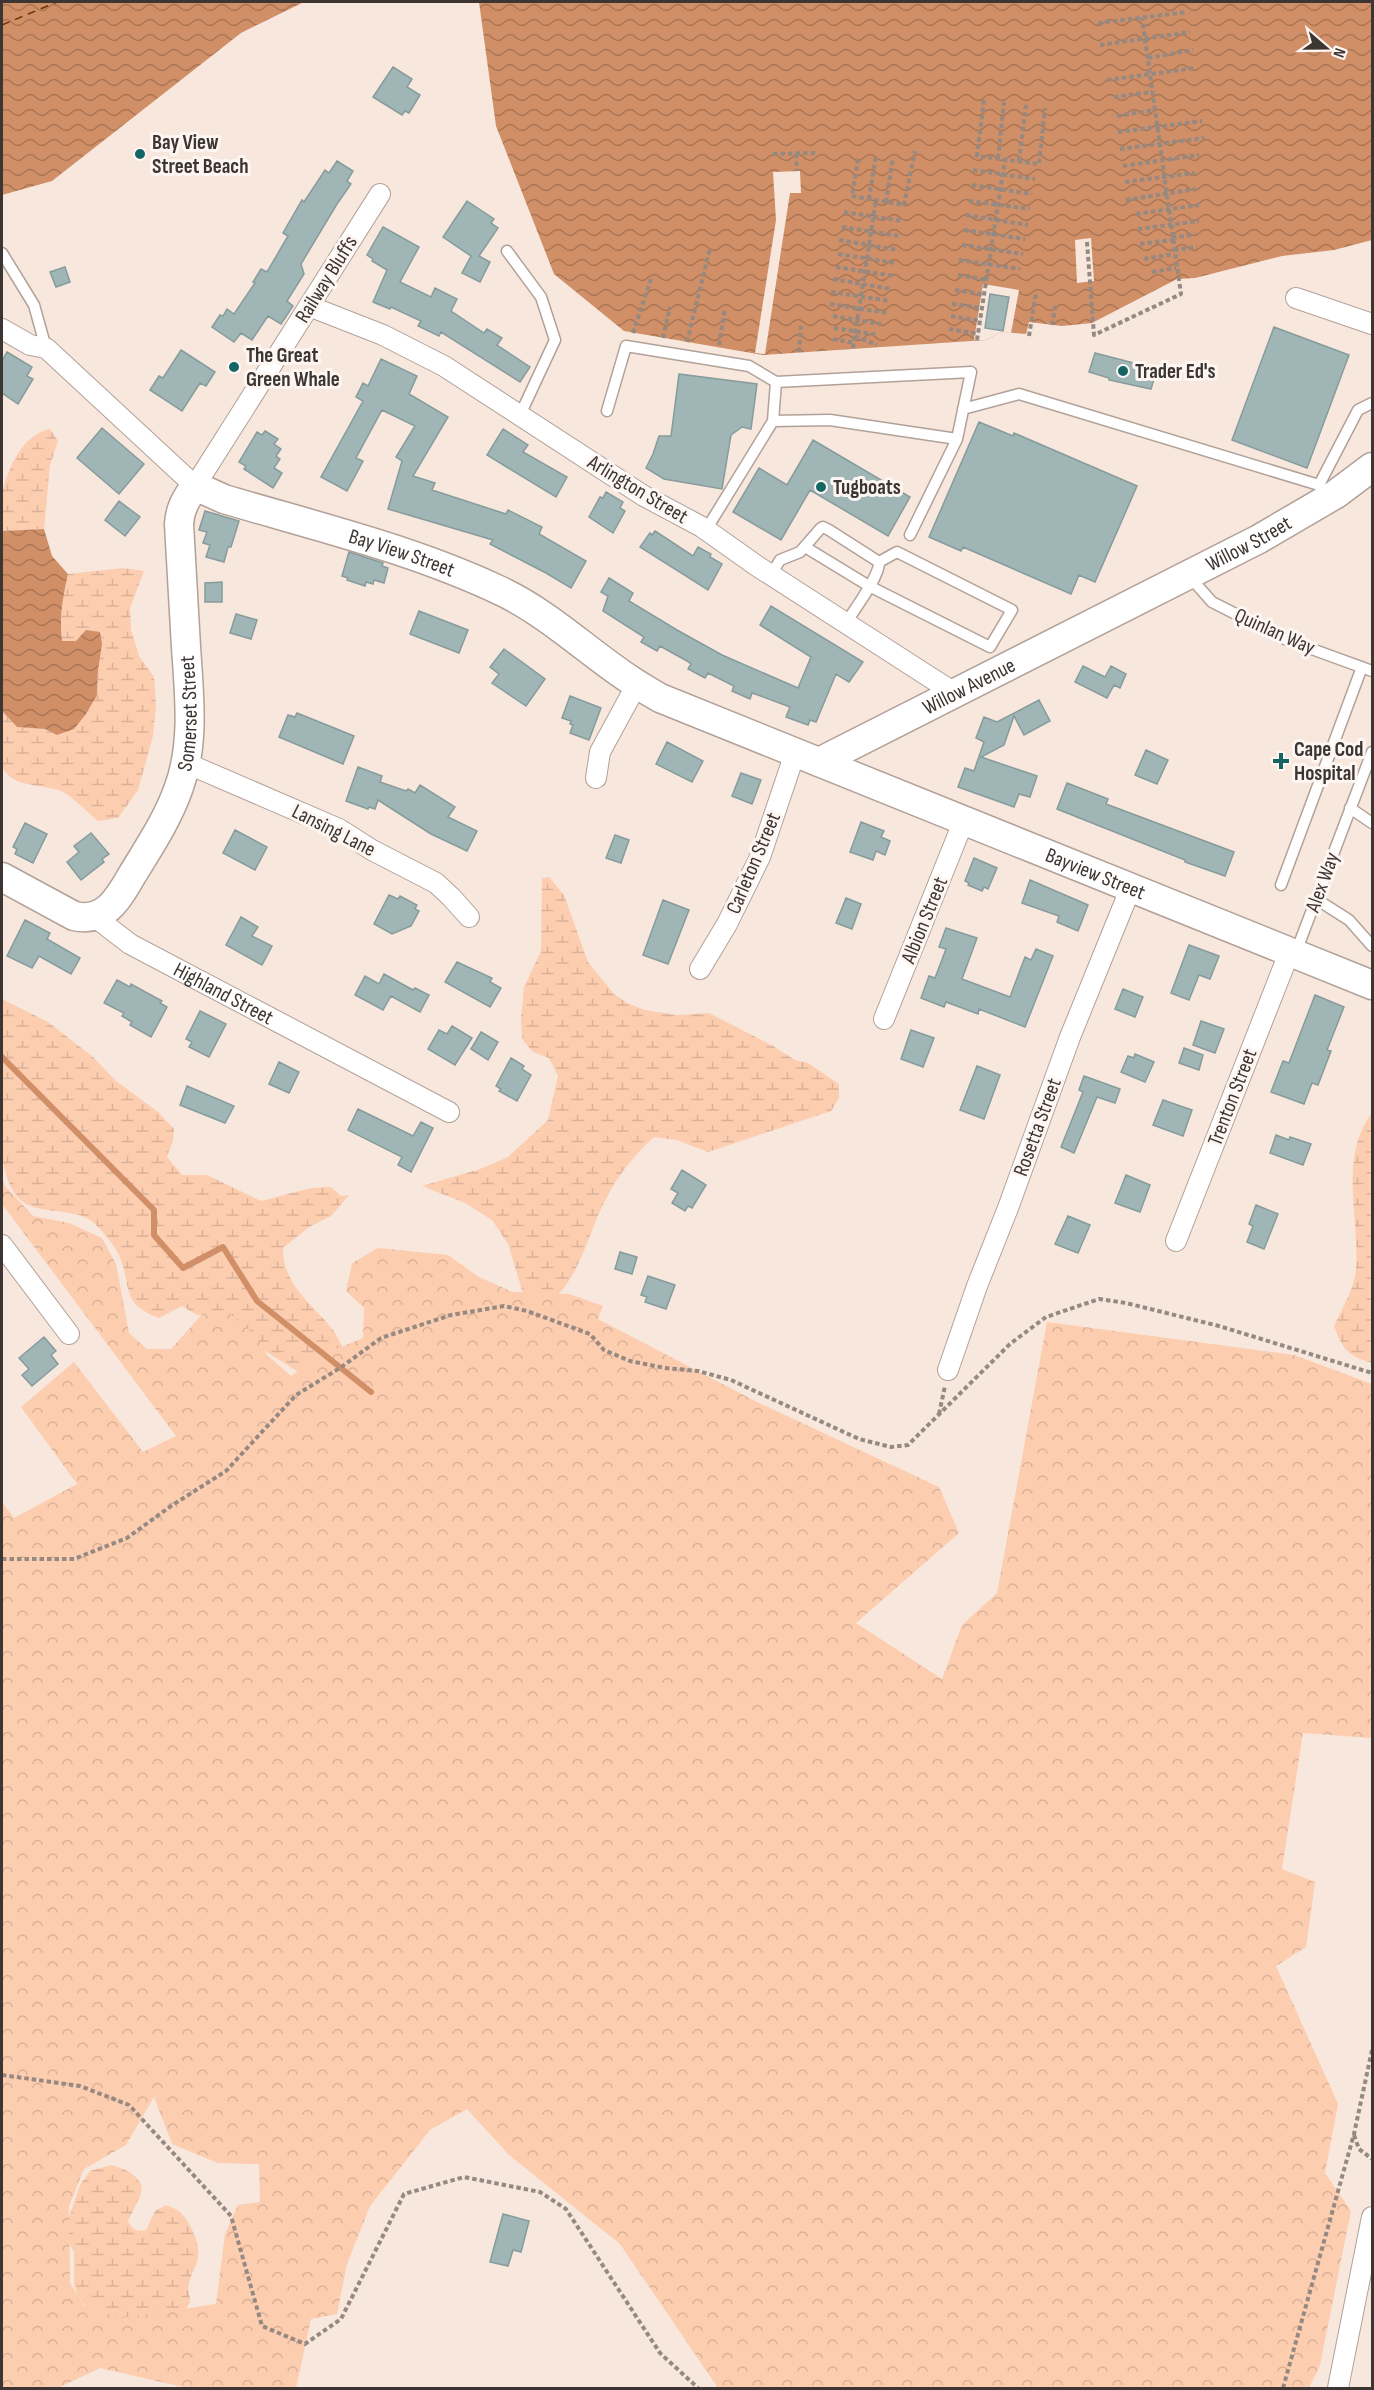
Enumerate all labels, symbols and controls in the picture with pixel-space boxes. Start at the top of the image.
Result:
north arrow [1296,18,1356,78]
text: N [1328,45,1349,60]
place label: Bay View Street Beach [152,130,249,179]
marker: Bay View Street Beach [133,147,147,161]
street label: Railway Bluffs [290,231,363,327]
place label: The Great Green Whale [246,343,340,392]
place label: Trader Ed's [1135,359,1216,384]
marker: The Great Green Whale [227,360,241,374]
marker: Trader Ed's [1116,364,1130,378]
street label: Arlington Street [582,449,692,529]
place label: Tugboats [833,475,901,500]
marker: Tugboats [814,480,828,494]
street label: Willow Street [1202,511,1296,577]
street label: Bay View Street [346,524,458,583]
street label: Quinlan Way [1231,603,1319,660]
street label: Willow Avenue [919,653,1020,720]
street label: Somerset Street [172,655,203,773]
place label: Cape Cod Hospital [1294,737,1363,786]
marker: Cape Cod Hospital [1272,752,1290,770]
street label: Lansing Lane [288,799,380,862]
street label: Carleton Street [721,809,786,918]
street label: Bayview Street [1042,843,1149,905]
street label: Alex Way [1300,849,1345,916]
street label: Albion Street [895,873,953,968]
street label: Highland Street [169,957,278,1030]
street label: Trenton Street [1203,1045,1262,1149]
street label: Rosetta Street [1008,1075,1067,1180]

